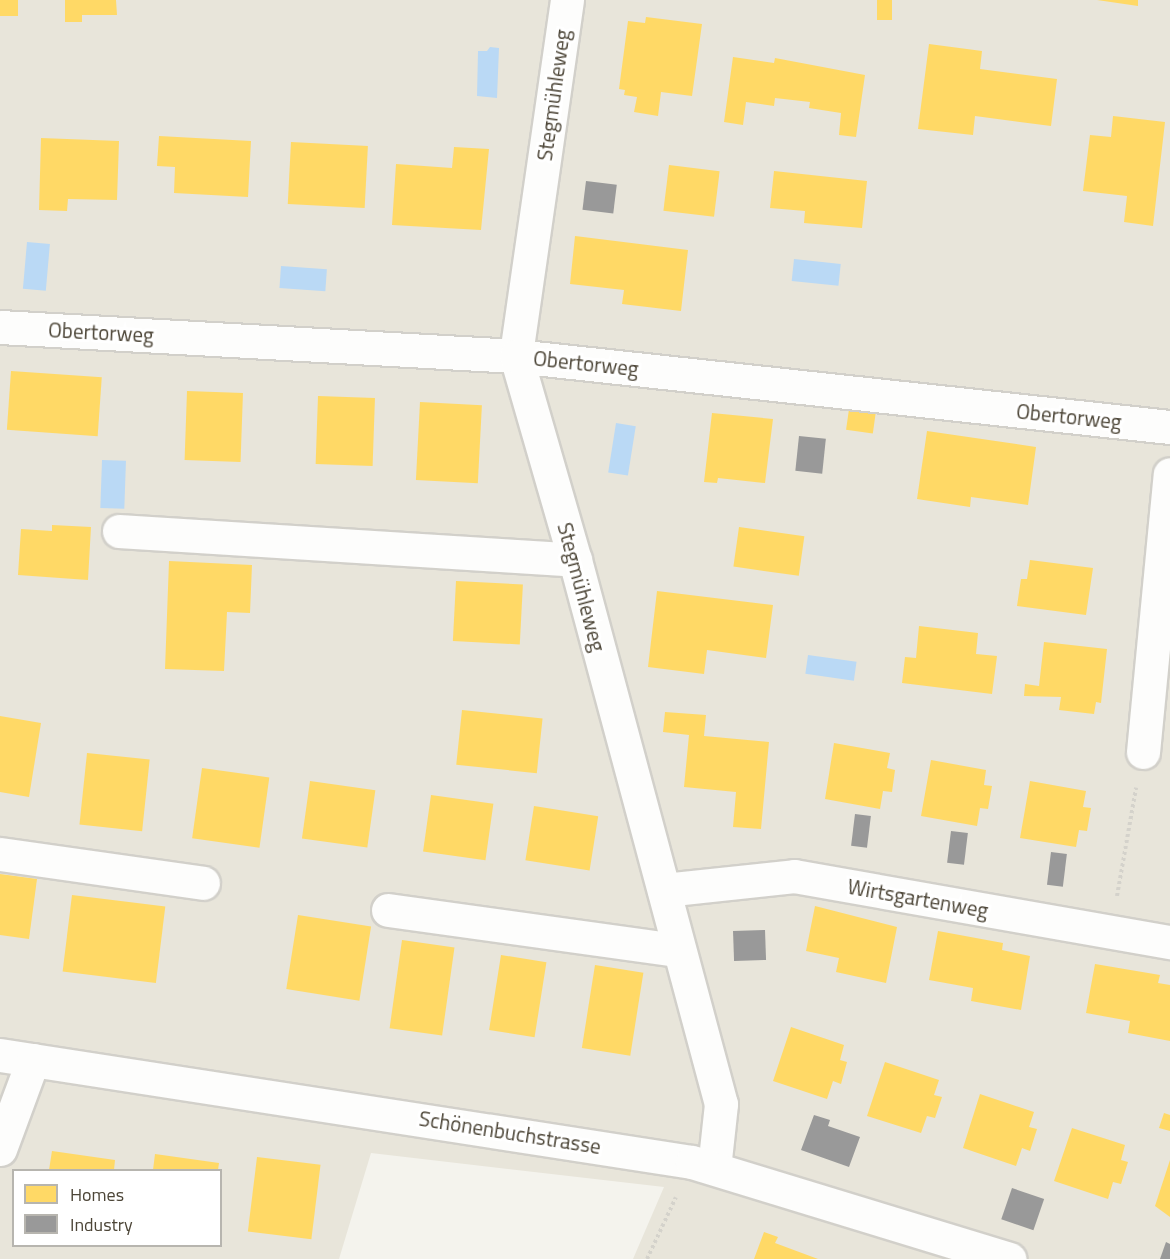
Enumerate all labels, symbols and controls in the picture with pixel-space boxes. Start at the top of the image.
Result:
street label: Stegmühleweg [531,28,575,162]
street label: Obertorweg [48,317,154,347]
street label: Obertorweg [532,345,640,381]
street label: Obertorweg [1015,398,1123,434]
street label: Stegmühleweg [553,520,611,654]
street label: Wirtsgartenweg [846,873,990,923]
street label: Schönenbuchstrasse [417,1105,603,1159]
legend [12,1169,222,1247]
text: Homes [70,1181,124,1208]
text: Industry [70,1211,133,1238]

